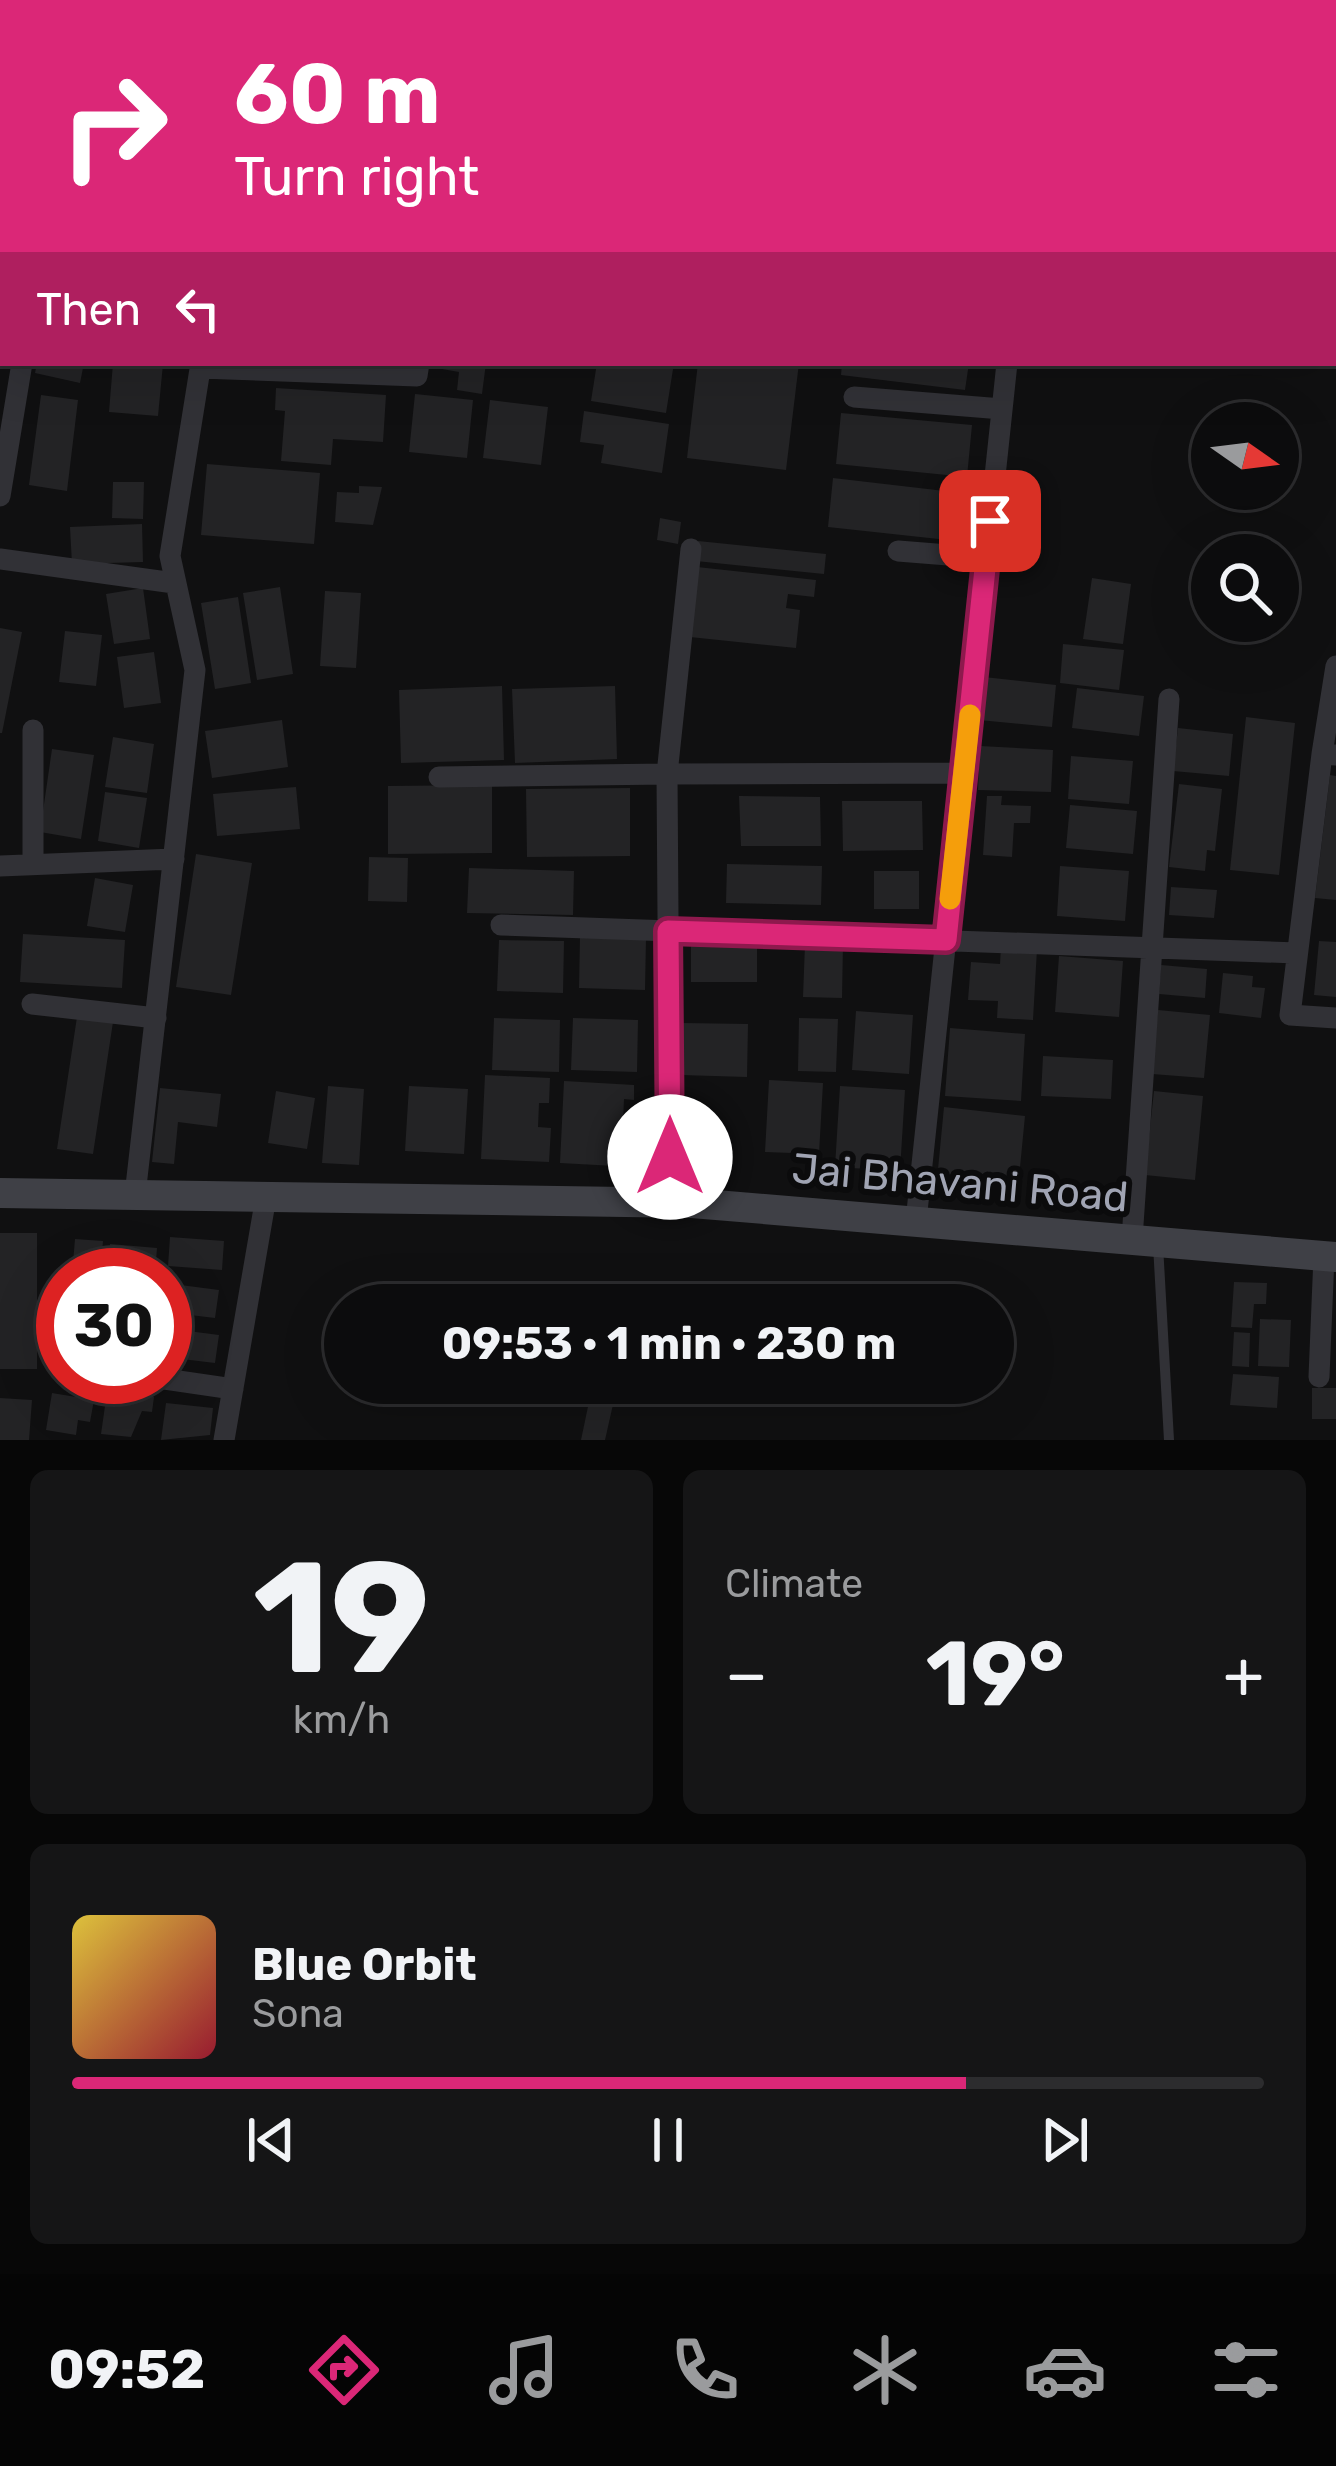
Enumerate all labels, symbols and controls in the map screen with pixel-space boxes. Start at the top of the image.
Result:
text: 60 m [234,44,441,144]
icon: right [36,48,192,204]
text: Turn right [234,145,479,209]
icon: left [165,276,231,342]
text: Then [36,283,141,336]
north arrow [1191,402,1299,510]
map controls [1191,402,1299,642]
pin [939,470,1041,572]
icon: arrive [957,488,1023,554]
button: search [1191,534,1299,642]
position arrow [607,1094,733,1220]
street label: Jai Bhavani Road [790,1143,1130,1223]
speed limit sign: 30 [36,1248,192,1404]
text: 09:53 · 1 min · 230 m [442,1317,896,1370]
text: 19 [253,1526,430,1711]
text: Climate [725,1561,863,1607]
text: 19° [926,1621,1065,1728]
text: − [725,1635,768,1714]
text: + [1223,1635,1264,1714]
text: km/h [293,1697,390,1743]
text: Blue Orbit [252,1938,476,1991]
text: Sona [252,1991,344,2037]
icon: previous [238,2107,304,2173]
icon: pause [635,2107,701,2173]
icon: next [1032,2107,1098,2173]
icon: directions [302,2328,386,2412]
icon: music [482,2328,566,2412]
icon: phone [663,2328,747,2412]
icon: climate [843,2328,927,2412]
icon: car [1023,2328,1107,2412]
icon: filters [1204,2328,1288,2412]
text: 09:52 [48,2338,205,2402]

